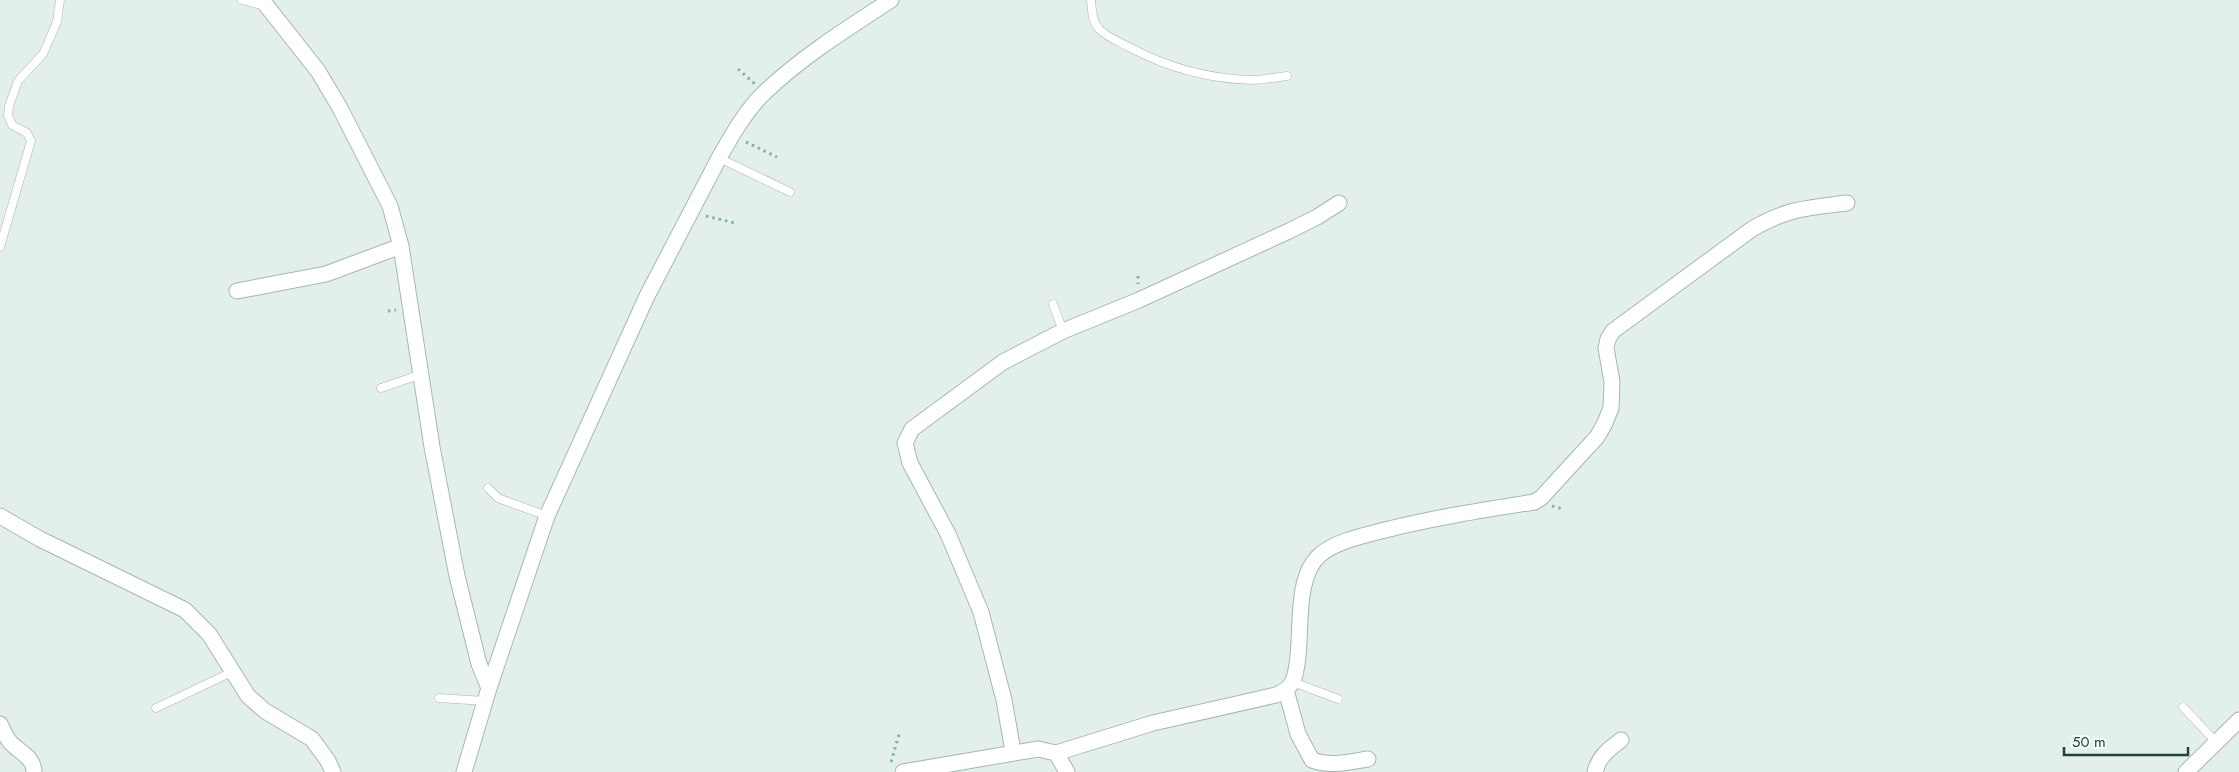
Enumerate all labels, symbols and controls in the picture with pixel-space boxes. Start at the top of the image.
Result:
scale bar [2064,724,2188,756]
text: 50 m [2072,731,2106,753]

